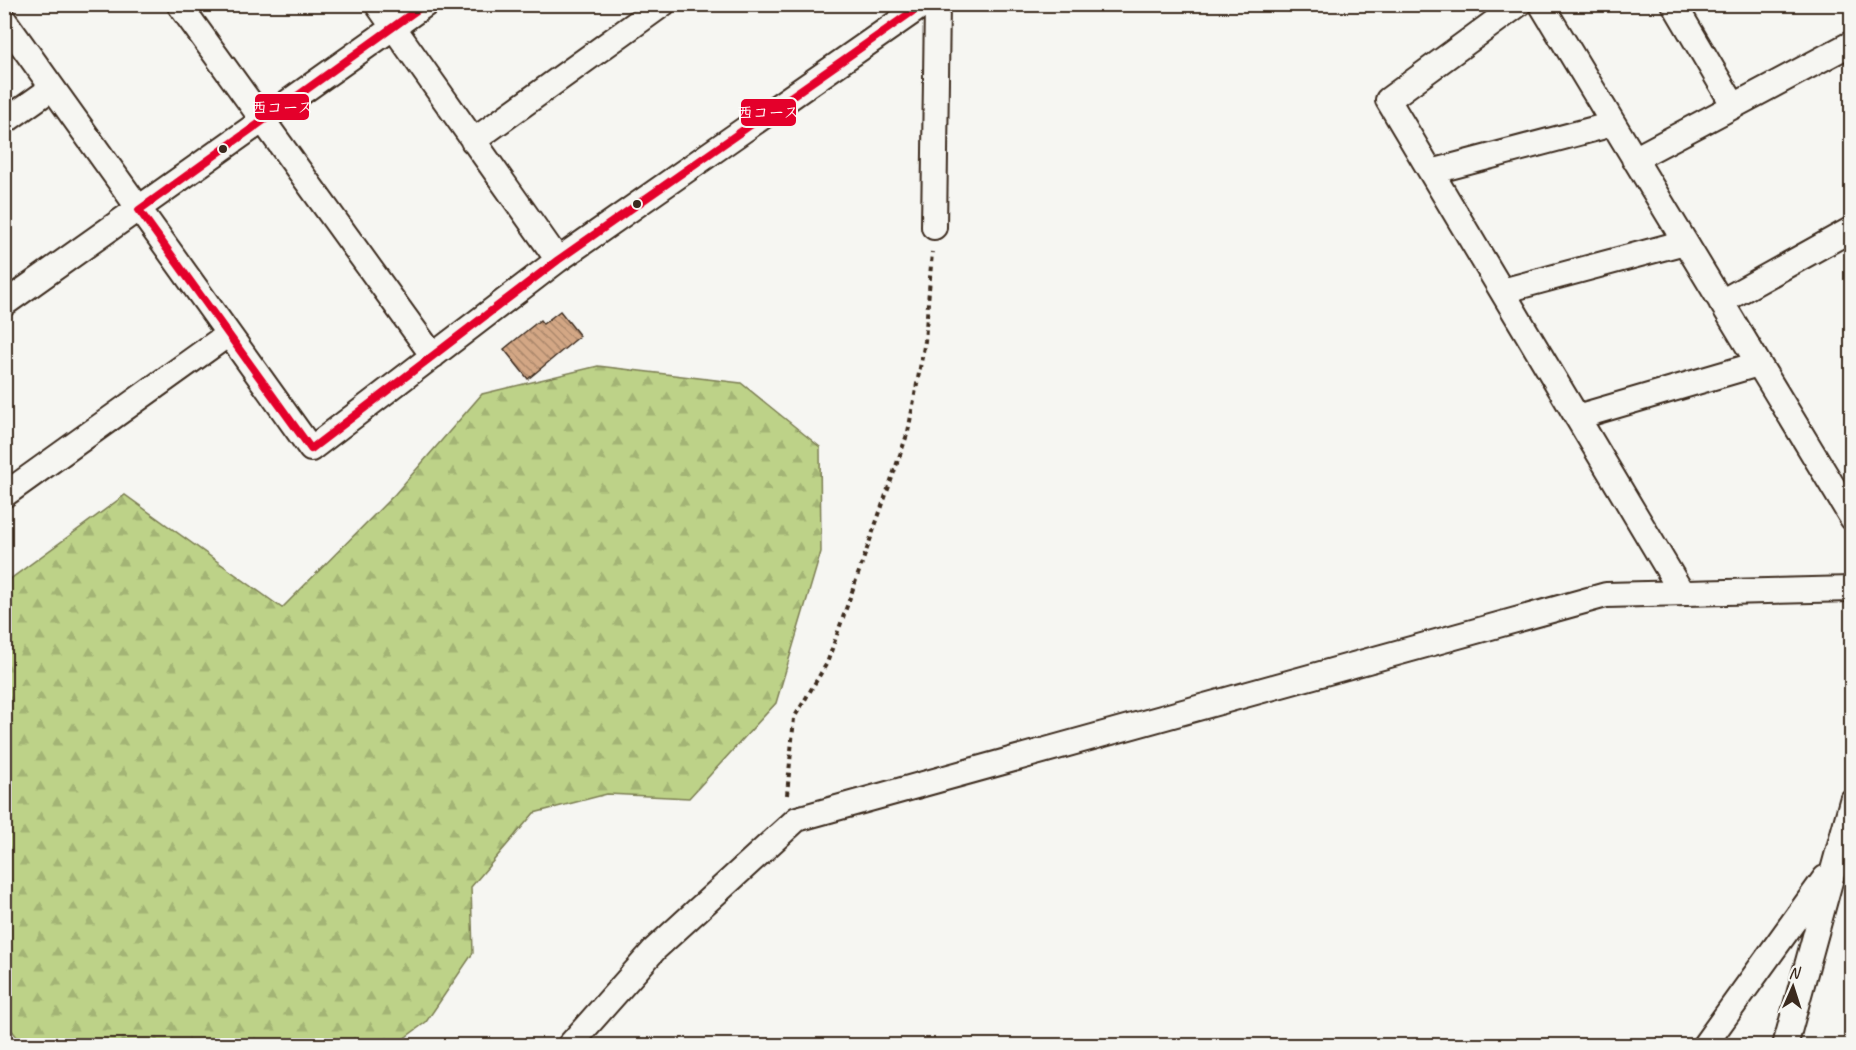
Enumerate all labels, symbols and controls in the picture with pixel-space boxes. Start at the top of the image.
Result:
line badge: 西コース [254,93,310,121]
text: 西コース [250,98,314,118]
line badge: 西コース [740,98,797,127]
text: 西コース [736,103,800,123]
unlabelled marker [217,143,229,155]
unlabelled marker [631,198,643,210]
north arrow [1763,957,1823,1017]
text: N [1788,963,1802,983]

